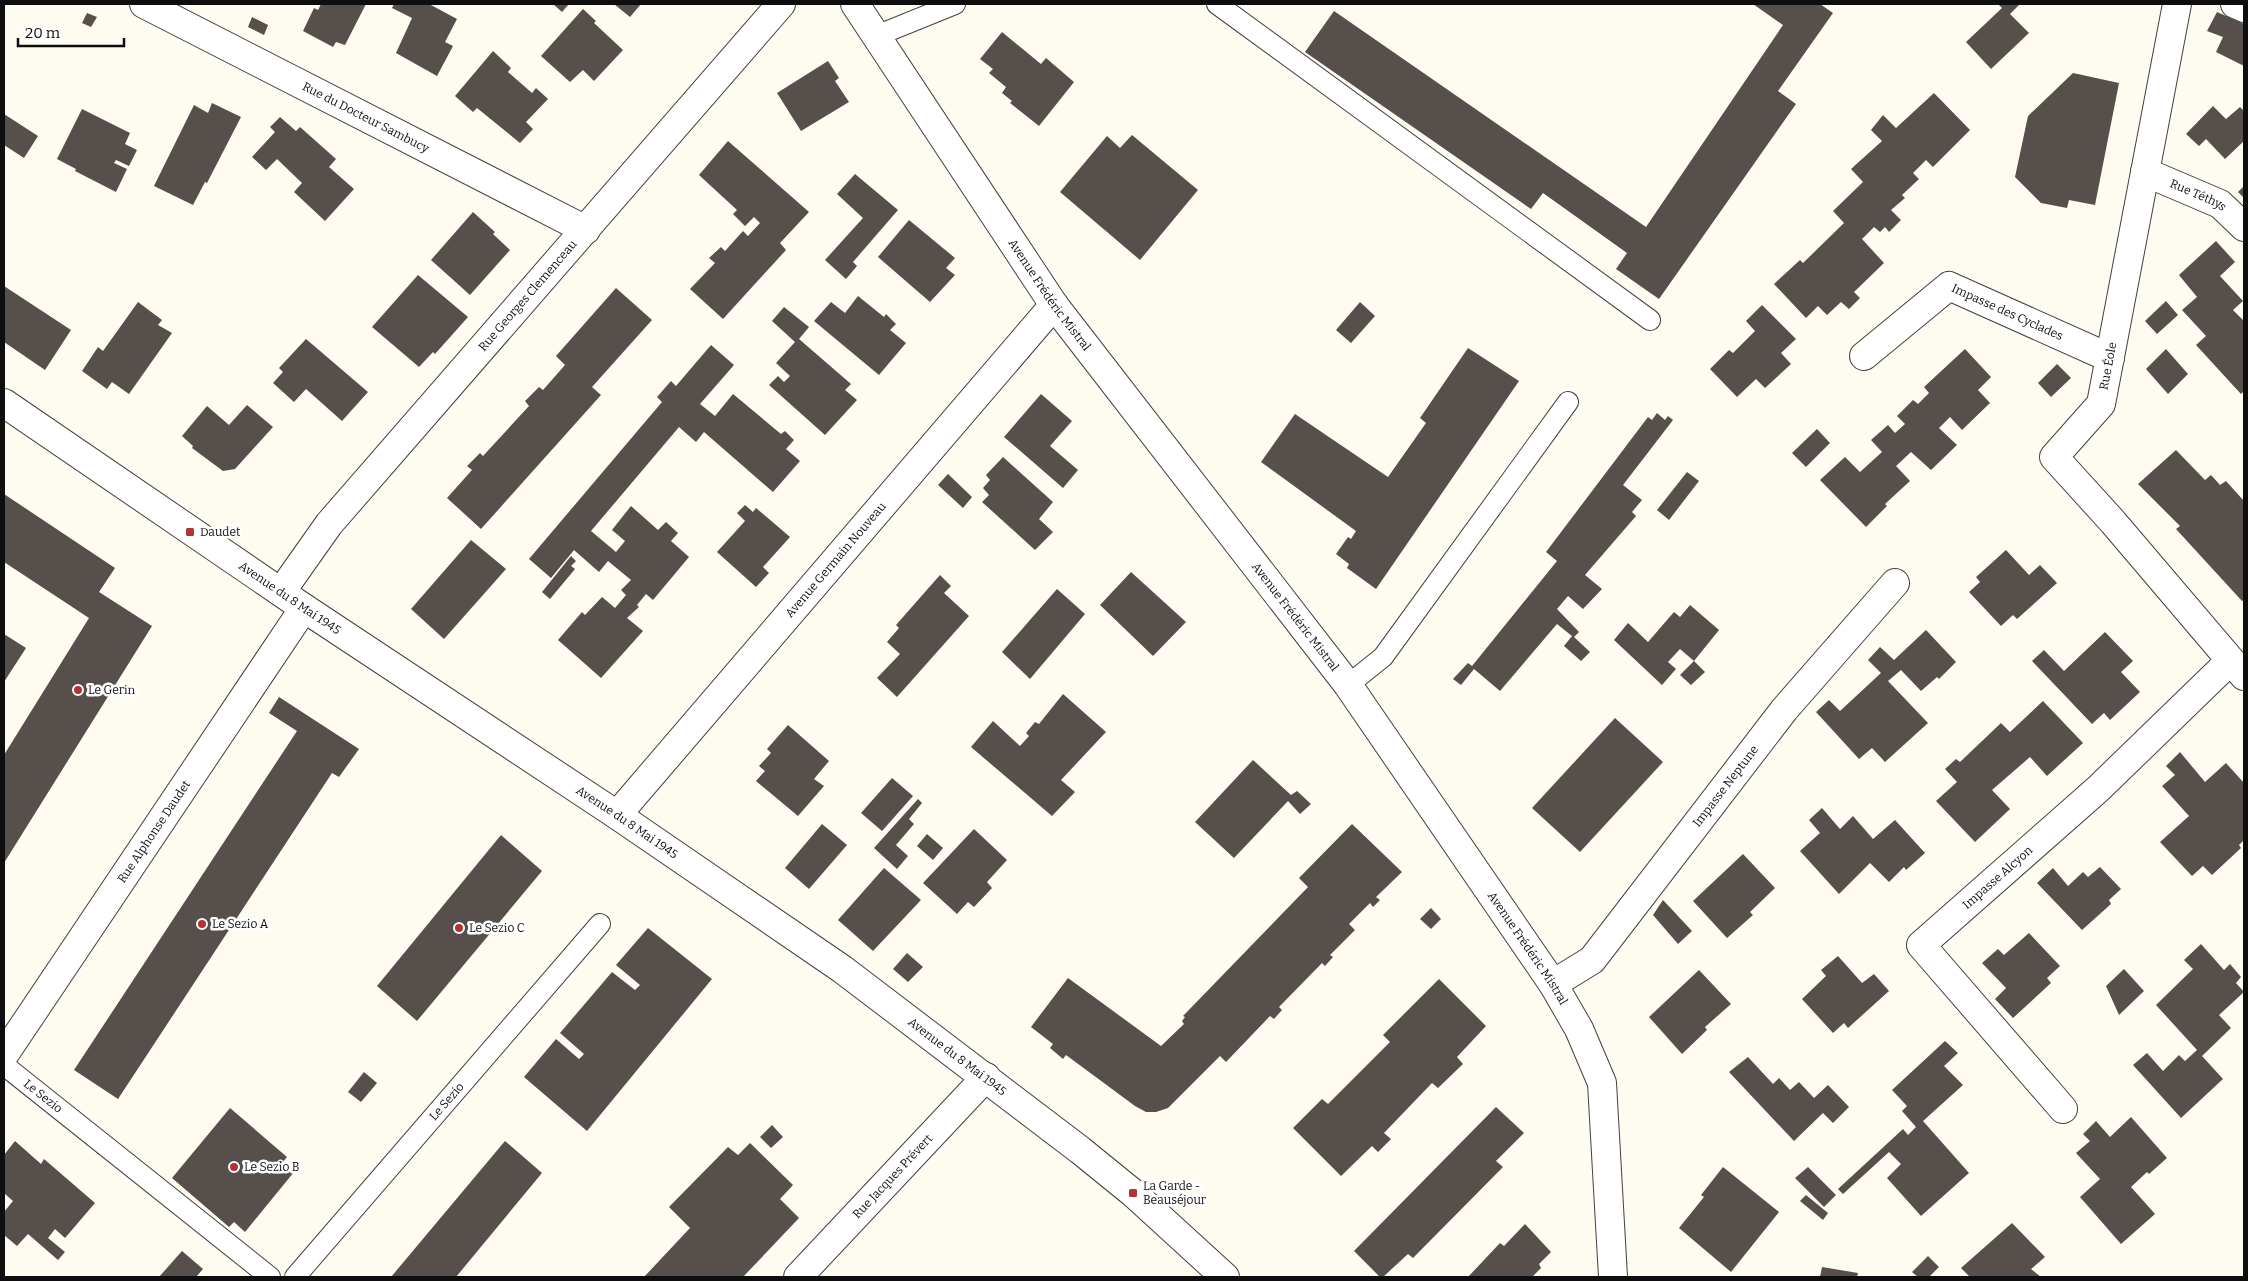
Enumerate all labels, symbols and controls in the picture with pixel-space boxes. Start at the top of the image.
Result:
scale bar [18,15,124,47]
text: 20 m [25,24,61,42]
street label: Rue du Docteur Sambucy [300,79,432,156]
street label: Rue Téthys [2168,176,2230,214]
street label: Rue Georges Clemenceau [476,237,580,354]
street label: Avenue Frédéric Mistral [1005,237,1094,354]
street label: Impasse des Cyclades [1949,281,2065,343]
street label: Rue Éole [2096,341,2119,391]
street label: Avenue Germain Nouveau [782,499,889,620]
place label: Daudet [200,525,241,539]
marker: Daudet [184,526,196,538]
street label: Avenue du 8 Mai 1945 [236,559,343,637]
street label: Avenue Frédéric Mistral [1249,560,1342,674]
place label: Le Gerin [88,683,136,697]
marker: Le Gerin [72,684,84,696]
street label: Impasse Neptune [1690,743,1761,830]
street label: Rue Alphonse Daudet [115,777,194,885]
street label: Avenue du 8 Mai 1945 [574,783,681,862]
street label: Impasse Alcyon [1960,843,2036,912]
street label: Avenue Frédéric Mistral [1485,889,1571,1008]
place label: Le Sezio A [212,917,269,931]
marker: Le Sezio A [196,918,208,930]
place label: Le Sezio C [469,921,525,935]
marker: Le Sezio C [453,922,465,934]
street label: Avenue du 8 Mai 1945 [905,1015,1009,1098]
street label: Le Sezio [21,1077,65,1116]
street label: Le Sezio [427,1080,467,1123]
street label: Rue Jacques Prévert [850,1131,936,1221]
place label: Le Sezio B [244,1160,299,1174]
marker: Le Sezio B [228,1161,240,1173]
place label: La Garde - Beauséjour [1143,1179,1207,1207]
marker: La Garde - Beauséjour [1127,1187,1139,1199]

